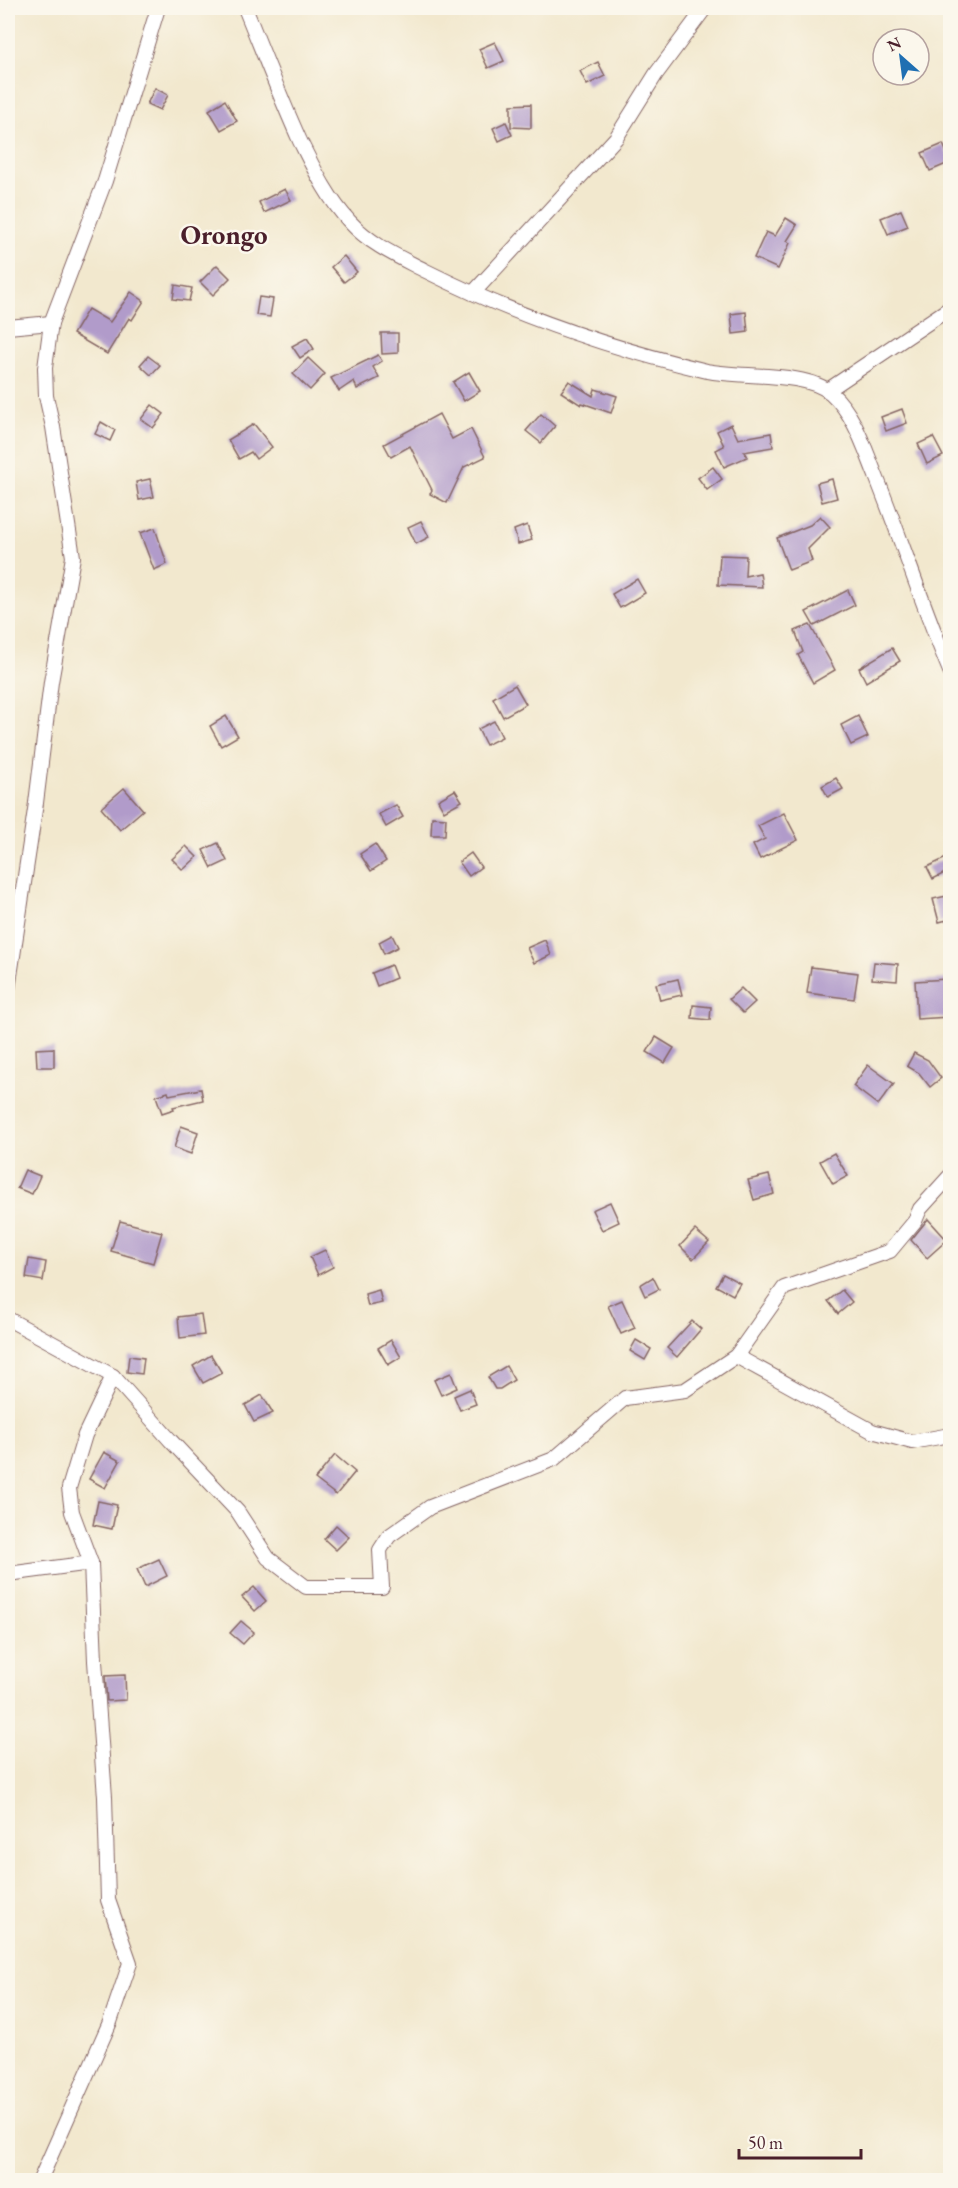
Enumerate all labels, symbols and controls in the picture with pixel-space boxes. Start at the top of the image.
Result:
north arrow [871,27,931,87]
text: N [884,32,905,57]
district label: Orongo [180,217,268,252]
scale bar [739,2122,860,2160]
text: 50 m [748,2131,783,2154]

